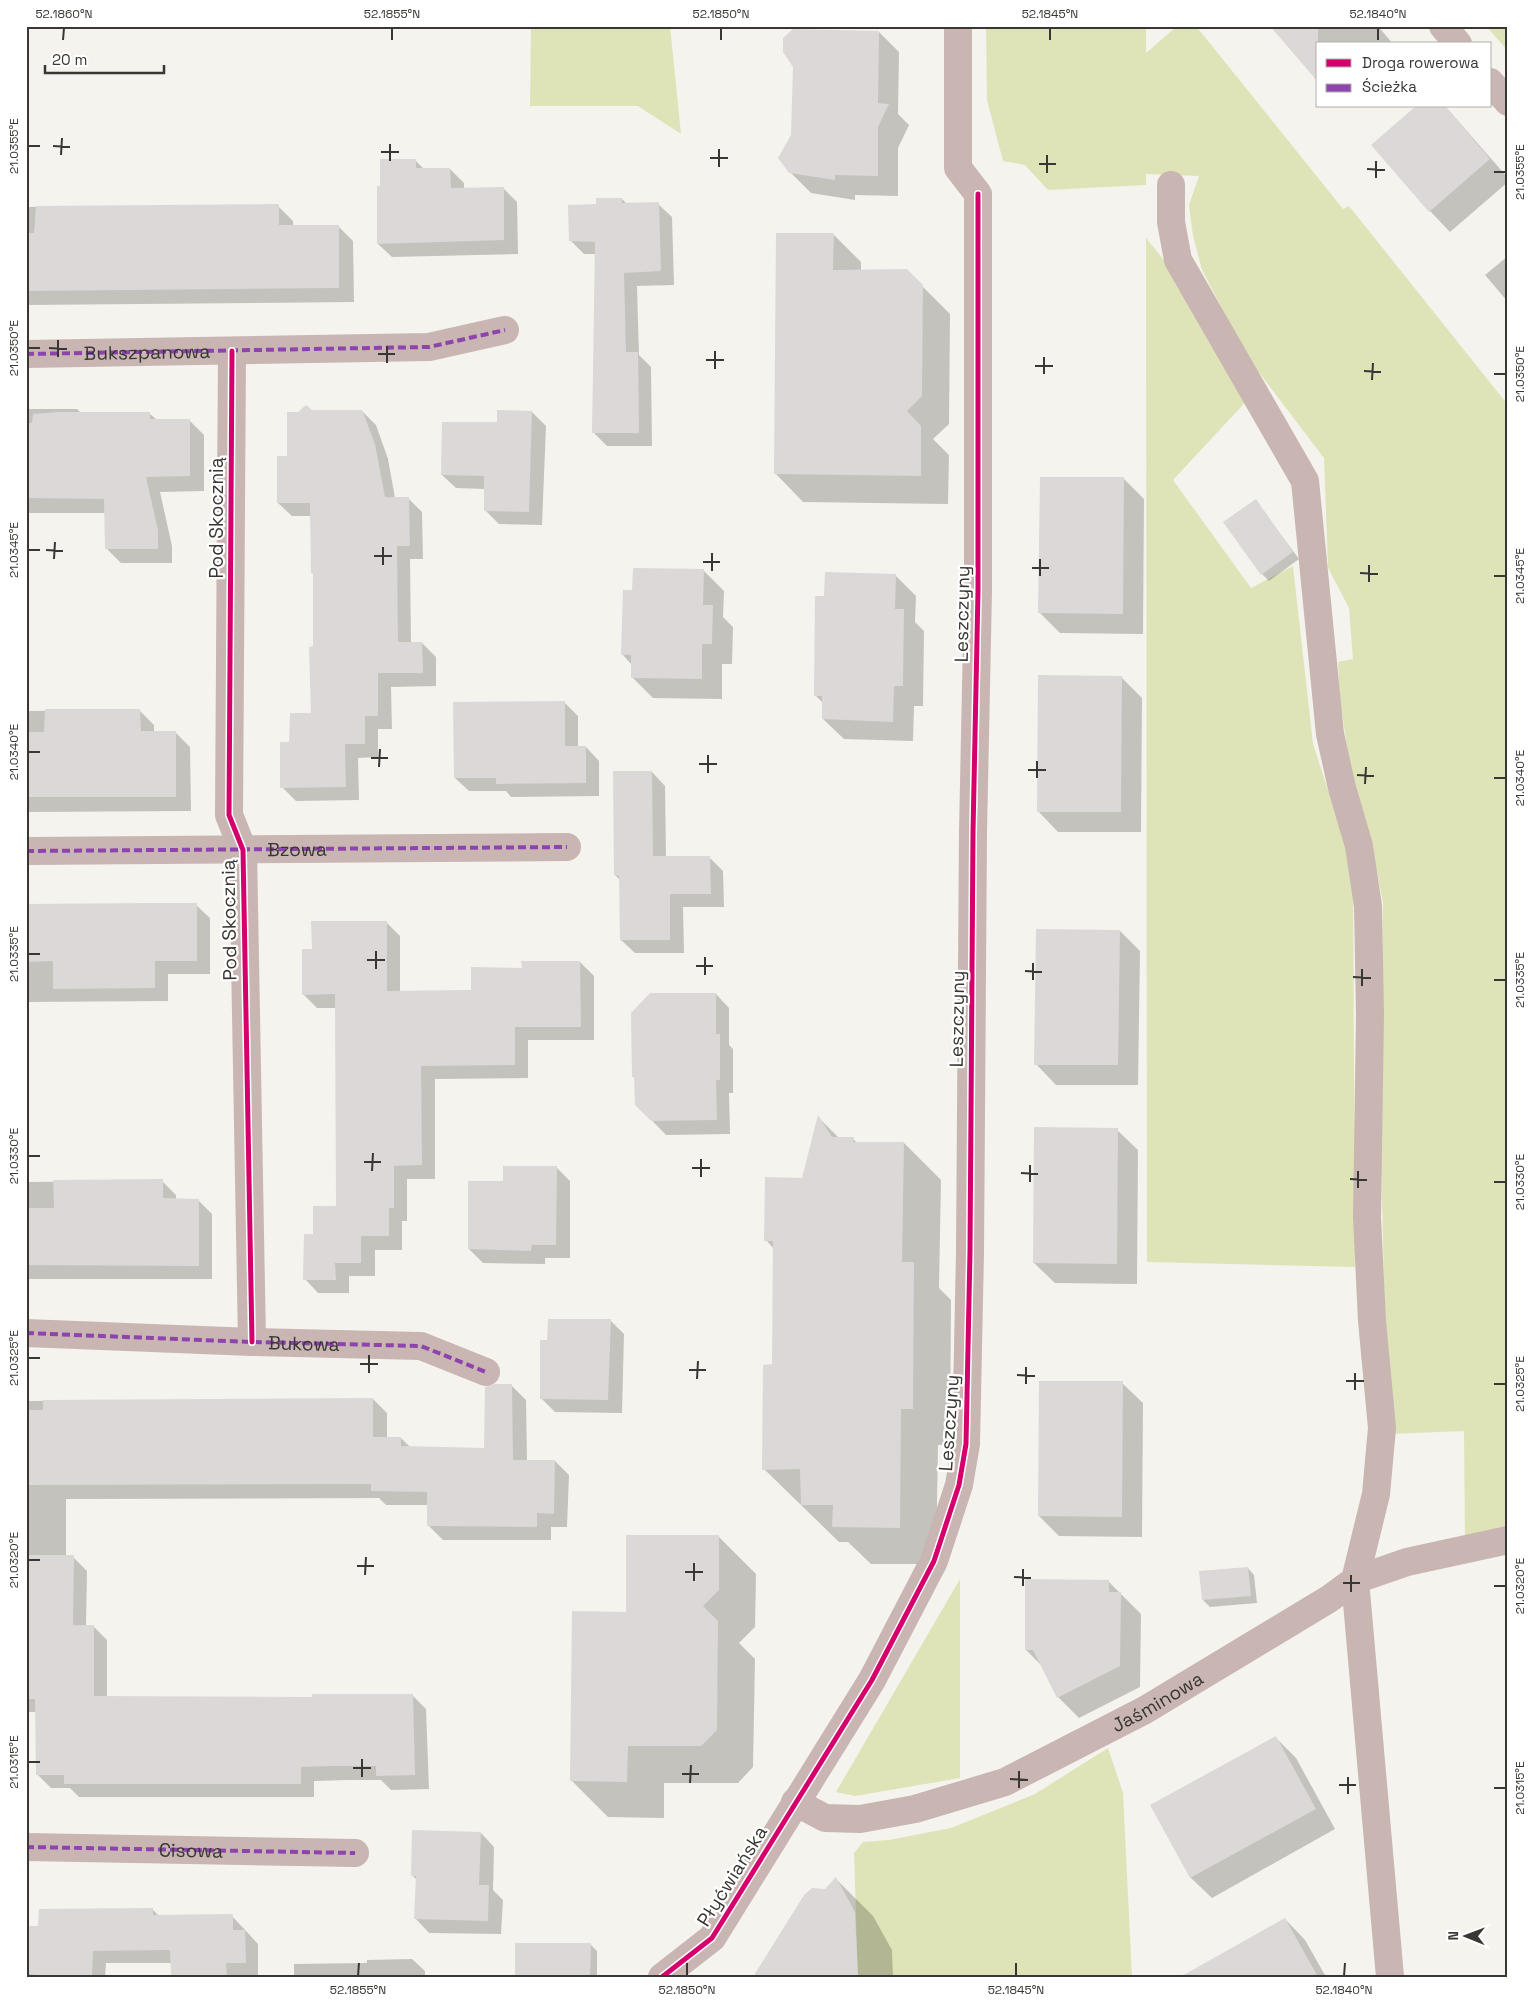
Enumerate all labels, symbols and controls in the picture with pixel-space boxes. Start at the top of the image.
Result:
text: 52.1860°N [36,6,92,22]
text: 52.1855°N [364,6,420,22]
text: 52.1850°N [693,6,749,22]
text: 52.1845°N [1022,6,1078,22]
text: 52.1840°N [1349,6,1407,22]
scale bar [45,42,164,74]
legend [1316,42,1492,108]
text: 20 m [52,50,87,69]
text: Droga rowerowa [1362,53,1479,72]
text: Ścieżka [1362,77,1417,96]
text: 21.0355°E [6,118,22,174]
text: 21.0355°E [1512,144,1528,200]
text: 21.0350°E [6,320,22,376]
street label: Bukszpanowa [84,338,211,365]
text: 21.0350°E [1512,346,1528,402]
street label: Pod Skocznią [204,457,229,579]
text: 21.0345°E [6,522,22,578]
text: 21.0345°E [1512,548,1528,604]
street label: Leszczyny [949,565,975,663]
text: 21.0340°E [6,723,22,780]
text: 21.0340°E [1512,749,1528,806]
street label: Bzowa [267,836,327,862]
street label: Pod Skocznią [215,859,243,981]
text: 21.0335°E [6,926,22,982]
text: 21.0335°E [1512,952,1528,1008]
street label: Leszczyny [944,970,970,1068]
text: 21.0330°E [6,1128,22,1184]
text: 21.0330°E [1512,1154,1528,1210]
text: 21.0325°E [6,1330,22,1386]
street label: Bukowa [268,1330,340,1357]
text: 21.0325°E [1512,1356,1528,1412]
street label: Leszczyny [933,1374,965,1472]
text: 21.0320°E [6,1532,22,1588]
text: 21.0320°E [1512,1558,1528,1614]
street label: Jaśminowa [1107,1665,1208,1738]
text: 21.0315°E [6,1735,22,1789]
text: 21.0315°E [1512,1761,1528,1815]
street label: Płyćwiańska [691,1821,773,1931]
street label: Cisowa [159,1837,223,1863]
north arrow [1442,1910,1492,1960]
text: N [1444,1931,1462,1941]
text: 52.1855°N [330,1982,386,1998]
text: 52.1850°N [659,1982,715,1998]
text: 52.1845°N [988,1982,1044,1998]
text: 52.1840°N [1315,1982,1373,1998]

